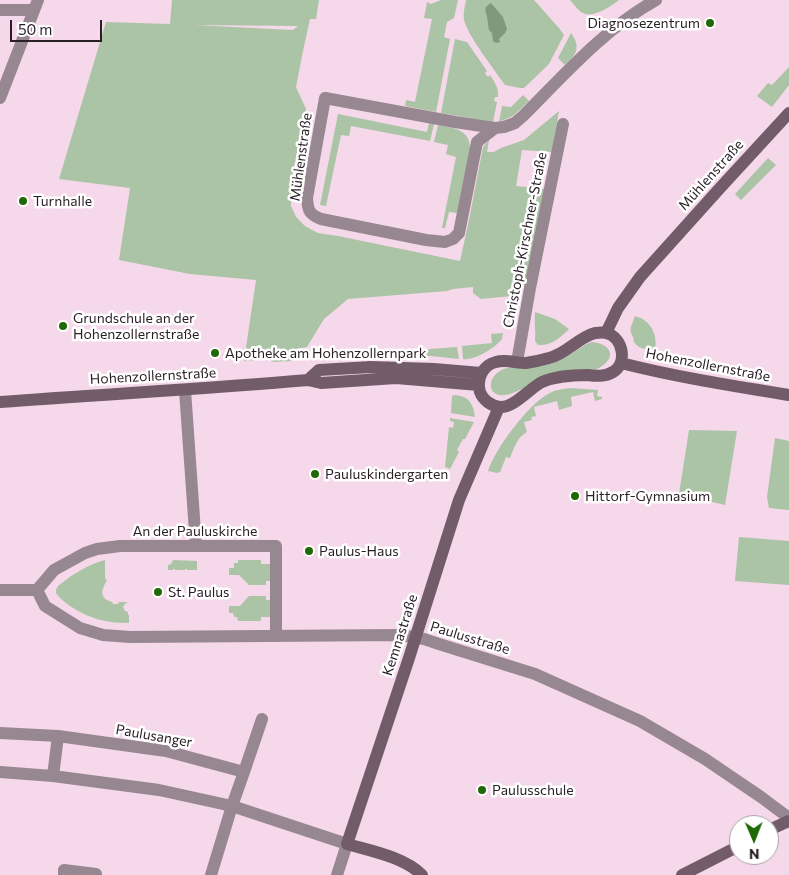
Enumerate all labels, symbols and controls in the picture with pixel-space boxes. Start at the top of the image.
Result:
scale bar [12,10,105,42]
place label: Diagnosezentrum [587,15,700,31]
marker: Diagnosezentrum [704,17,716,29]
text: 50 m [18,20,52,38]
street label: Mühlenstraße [286,112,316,202]
street label: Mühlenstraße [675,136,747,214]
street label: Christoph-Kirschner-Straße [500,151,550,329]
place label: Turnhalle [33,193,92,209]
marker: Turnhalle [17,195,29,207]
place label: Grundschule an der Hohenzollernstraße [73,310,199,342]
marker: Grundschule an der Hohenzollernstraße [57,320,69,332]
place label: Apotheke am Hohenzollernpark [225,345,426,361]
street label: Hohenzollernstraße [644,345,772,385]
marker: Apotheke am Hohenzollernpark [209,347,221,359]
street label: Hohenzollernstraße [89,364,217,388]
place label: Pauluskindergarten [325,466,448,482]
marker: Pauluskindergarten [309,468,321,480]
place label: Hittorf-Gymnasium [585,488,710,504]
marker: Hittorf-Gymnasium [569,490,581,502]
street label: An der Pauluskirche [133,523,257,539]
place label: Paulus-Haus [319,543,399,559]
marker: Paulus-Haus [303,545,315,557]
place label: St. Paulus [168,584,229,600]
marker: St. Paulus [152,586,164,598]
street label: Kemnastraße [379,592,421,678]
street label: Paulusstraße [428,618,512,658]
street label: Paulusanger [114,721,194,751]
place label: Paulusschule [492,782,574,798]
marker: Paulusschule [476,784,488,796]
north arrow [729,815,779,865]
text: N [749,846,760,863]

